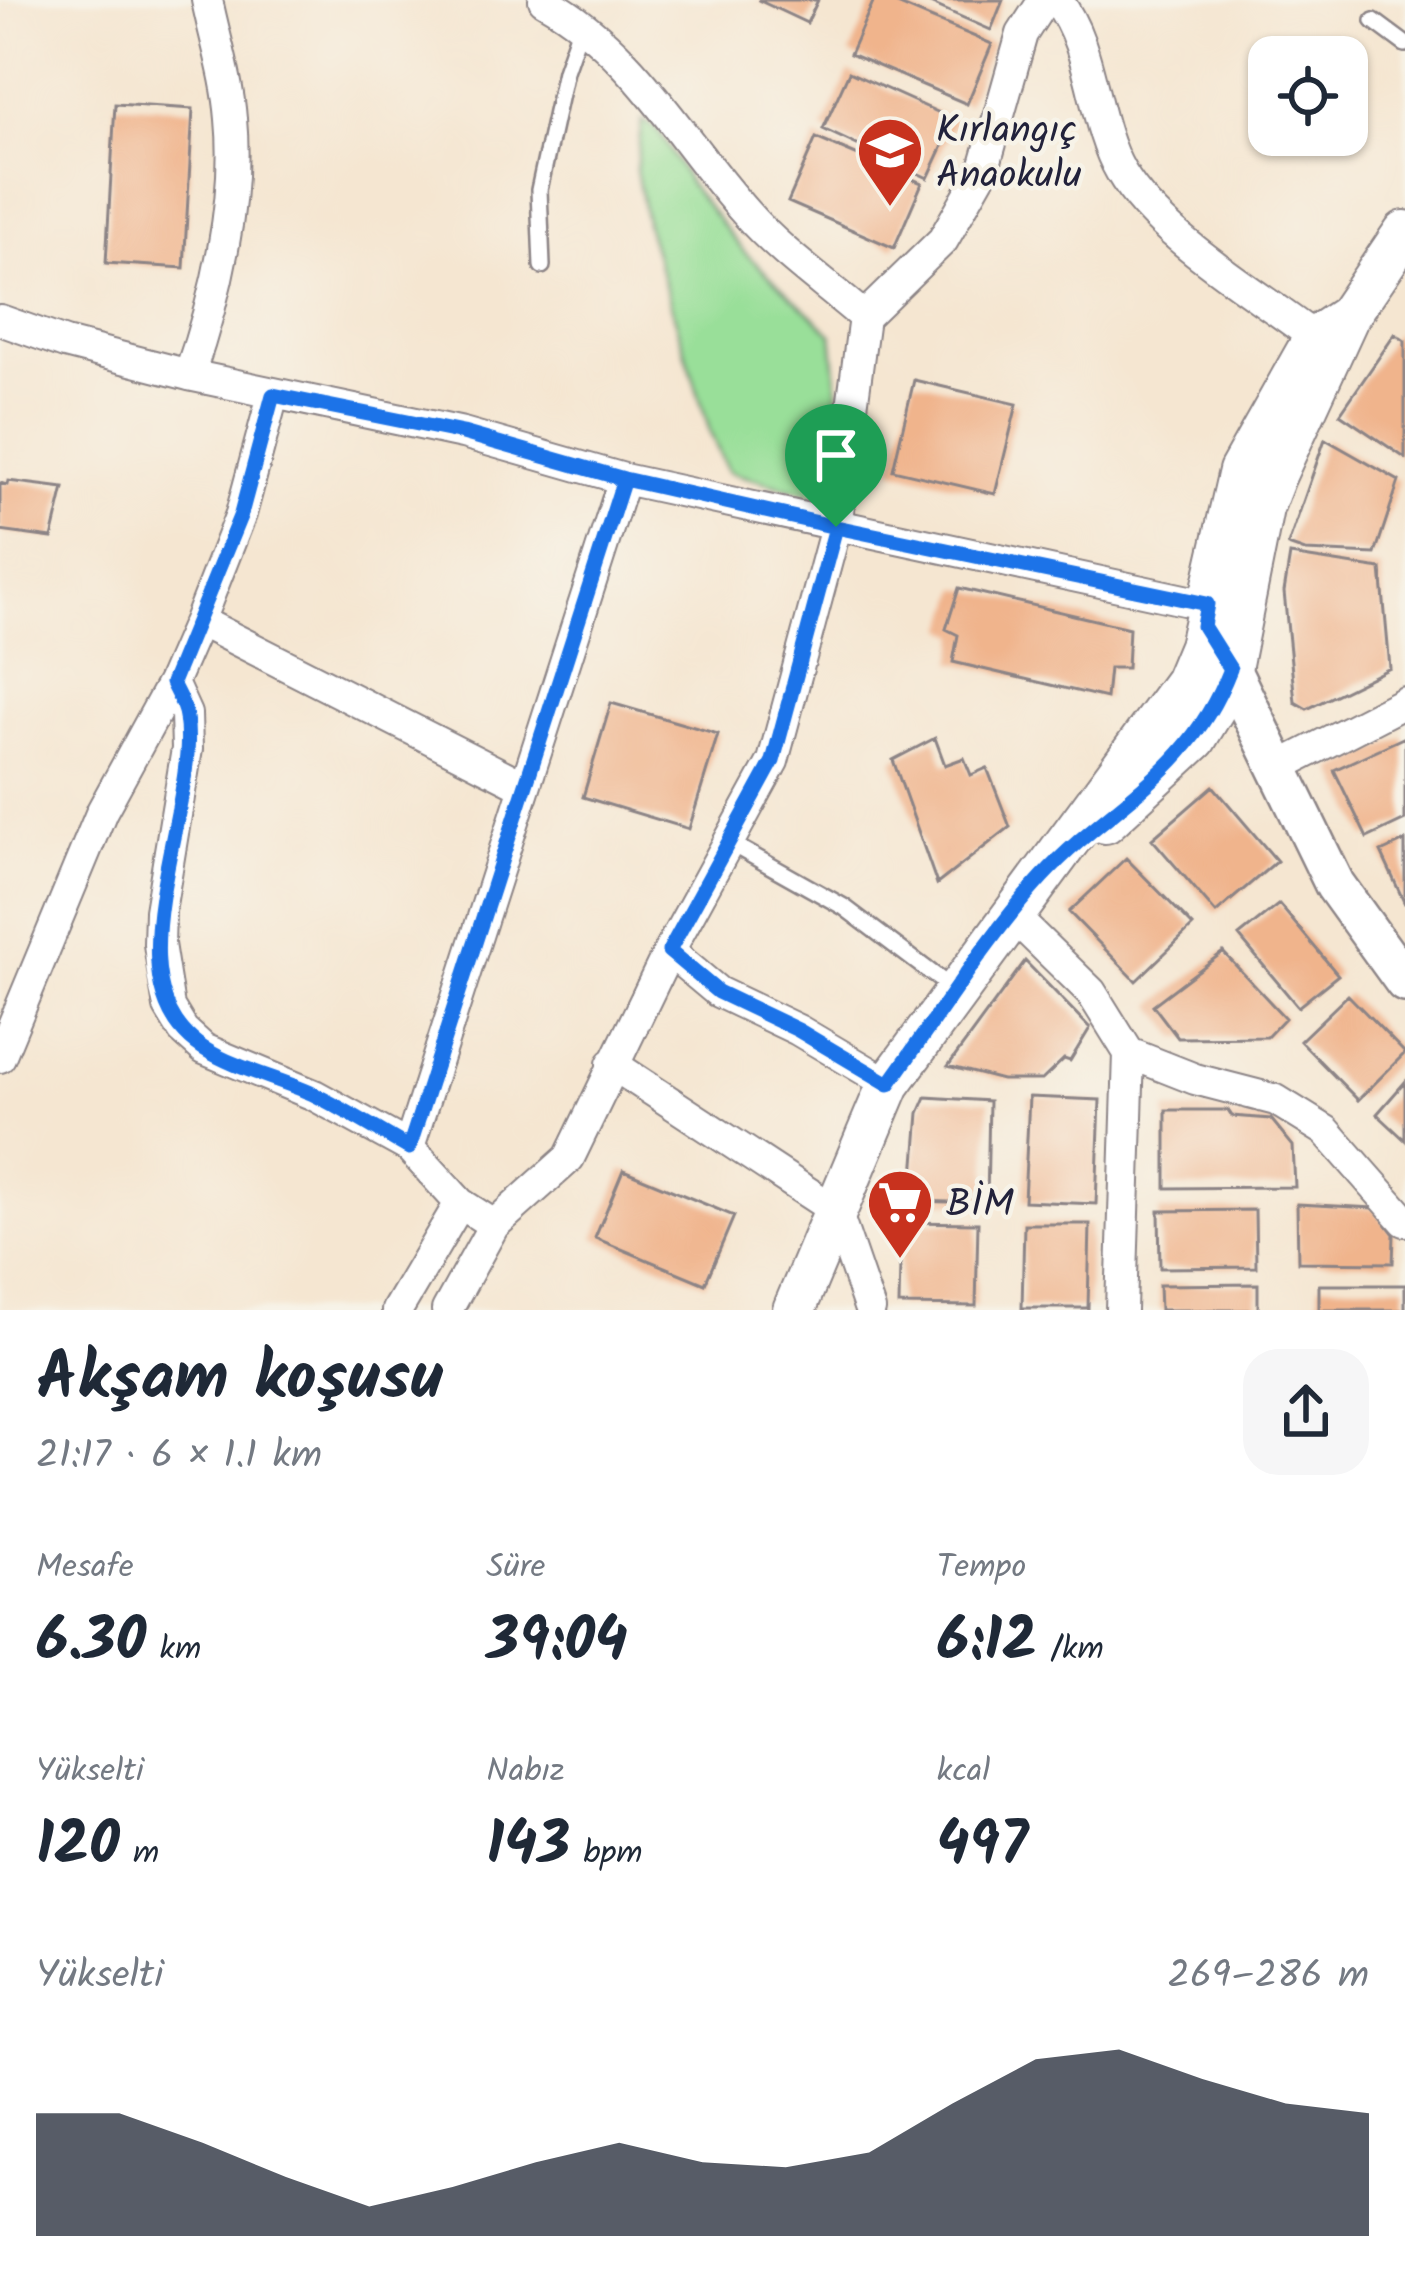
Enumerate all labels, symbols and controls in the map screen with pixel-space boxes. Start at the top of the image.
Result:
map controls [1248,36,1368,156]
button: locate [1248,36,1368,156]
place label: Kırlangıç Anaokulu [936,101,1082,208]
school or university icon: Kırlangıç Anaokulu [855,115,925,209]
pin [785,404,887,527]
icon: arrive [803,422,869,488]
supermarket icon: BİM [865,1167,935,1261]
place label: BİM [946,1175,1014,1237]
text: Akşam koşusu [36,1328,443,1433]
button: share [1243,1349,1369,1475]
text: 21:17 · 6 × 1.1 km [36,1426,322,1488]
text: Mesafe [36,1542,134,1595]
text: Süre [486,1542,545,1595]
text: Tempo [937,1542,1026,1595]
text: 6.30 [36,1595,146,1691]
text: 39:04 [486,1595,628,1691]
text: 6:12 [937,1595,1037,1691]
text: km [146,1624,201,1677]
text: /km [1037,1624,1104,1677]
text: Yükselti [36,1746,144,1799]
text: Nabız [486,1746,565,1799]
text: kcal [937,1746,990,1799]
text: 120 [36,1799,120,1895]
text: 143 [486,1799,570,1895]
text: 497 [937,1799,1028,1895]
text: m [120,1828,159,1881]
text: bpm [570,1828,643,1881]
text: Yükselti [36,1946,164,2008]
text: 269–286 m [1167,1946,1369,2008]

